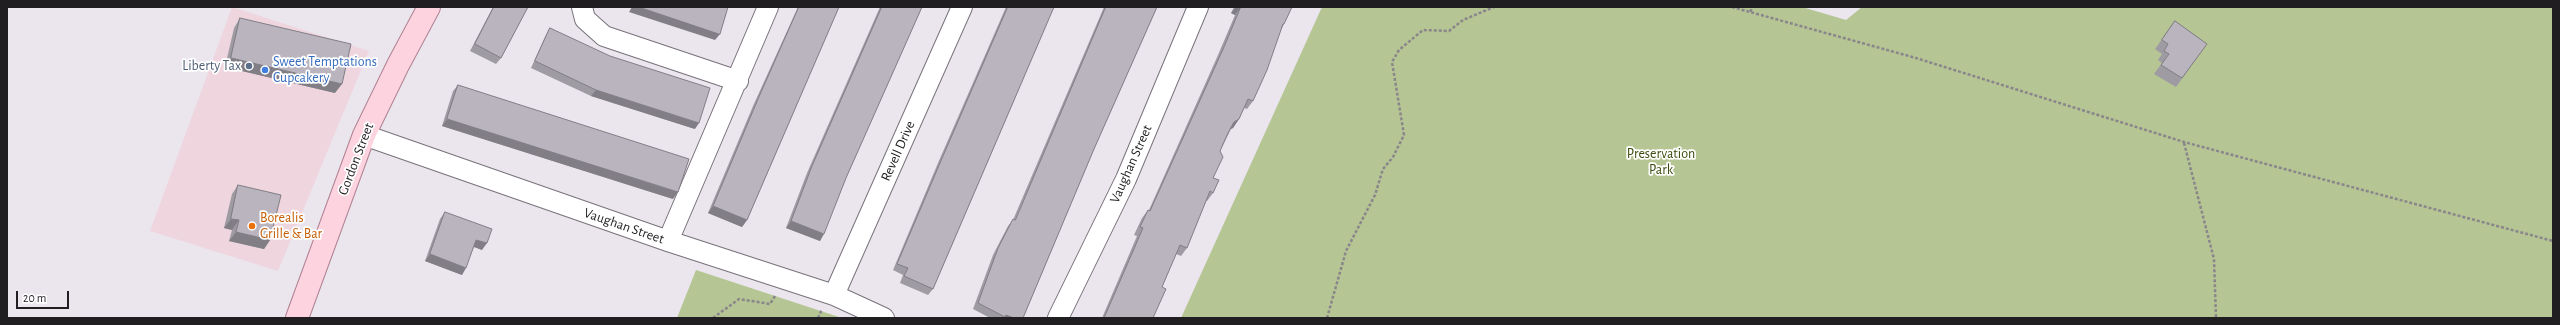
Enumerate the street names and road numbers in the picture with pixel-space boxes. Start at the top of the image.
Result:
street label: Revell Drive [877,118,919,184]
street label: Gordon Street [335,121,377,197]
street label: Vaughan Street [1106,122,1156,206]
street label: Vaughan Street [582,204,666,248]

